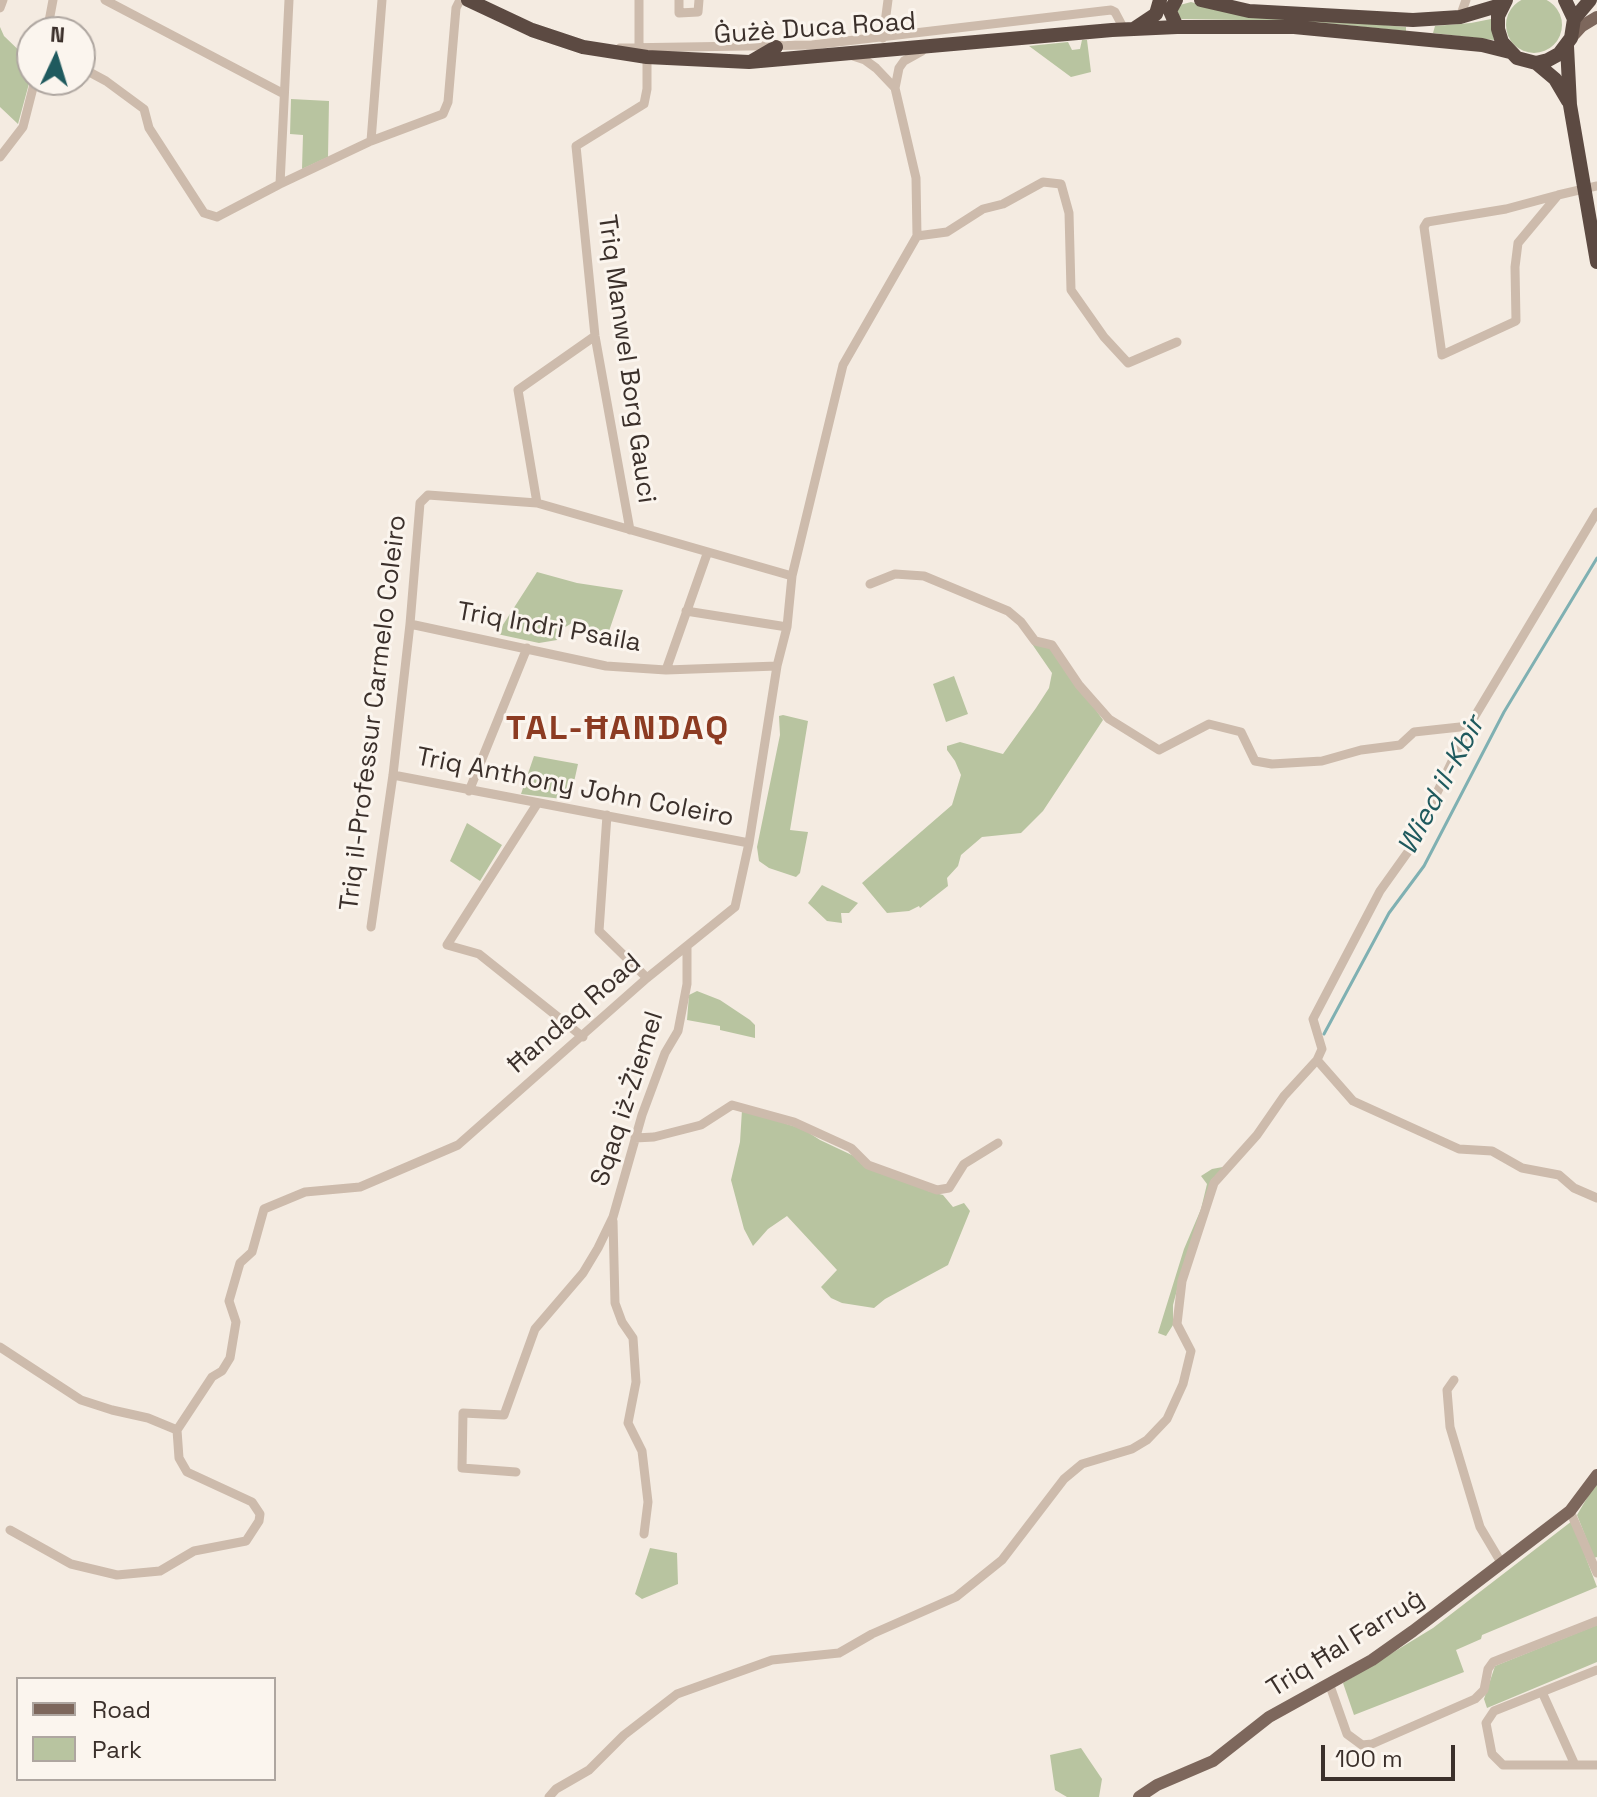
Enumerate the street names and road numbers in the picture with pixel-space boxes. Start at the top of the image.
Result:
street label: Ġużè Duca Road [713,6,917,52]
street label: Triq Manwel Borg Gauci [590,213,662,505]
street label: Triq il-Professur Carmelo Coleiro [334,513,414,913]
street label: Triq Indrì Psaila [455,596,643,660]
street label: Triq Anthony John Coleiro [414,742,736,834]
street label: Ħandaq Road [502,948,648,1080]
street label: Sqaq iż-Żiemel [585,1008,671,1190]
street label: Triq Ħal Farruġ [1262,1583,1430,1705]

